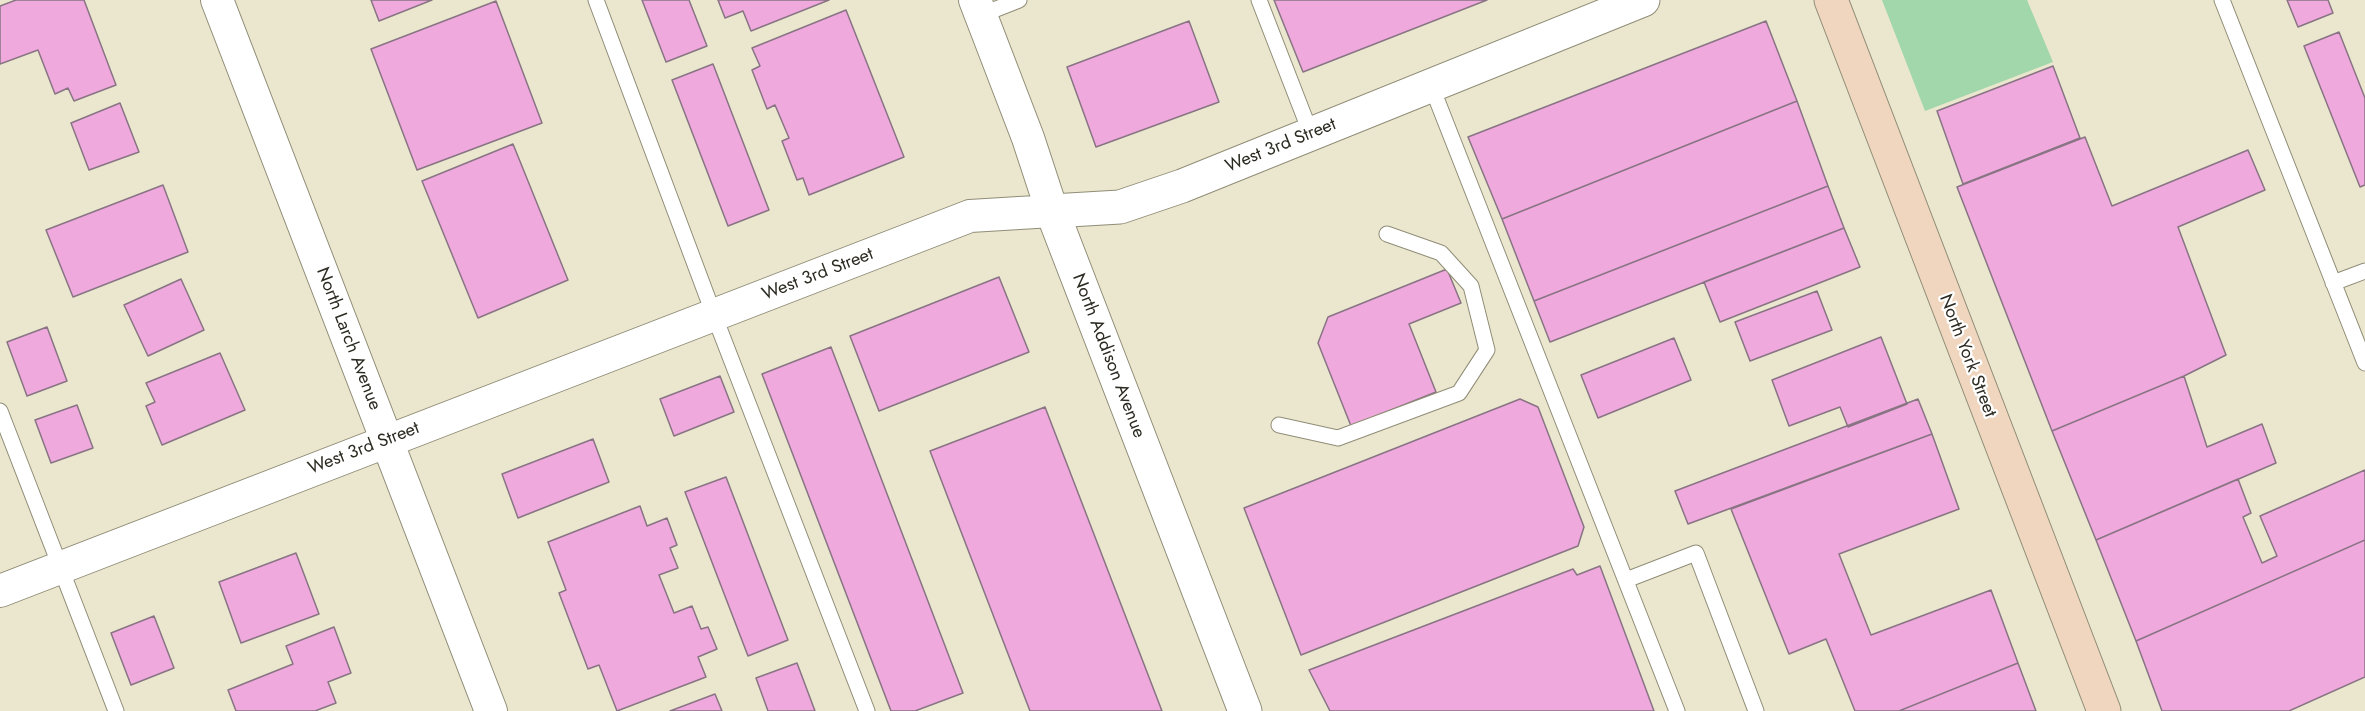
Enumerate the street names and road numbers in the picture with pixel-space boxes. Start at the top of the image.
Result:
street label: West 3rd Street [1223,114,1339,178]
street label: West 3rd Street [759,244,877,306]
street label: North Larch Avenue [311,265,385,413]
street label: North Addison Avenue [1067,271,1149,441]
street label: North York Street [1934,292,2000,420]
street label: West 3rd Street [305,418,423,480]

